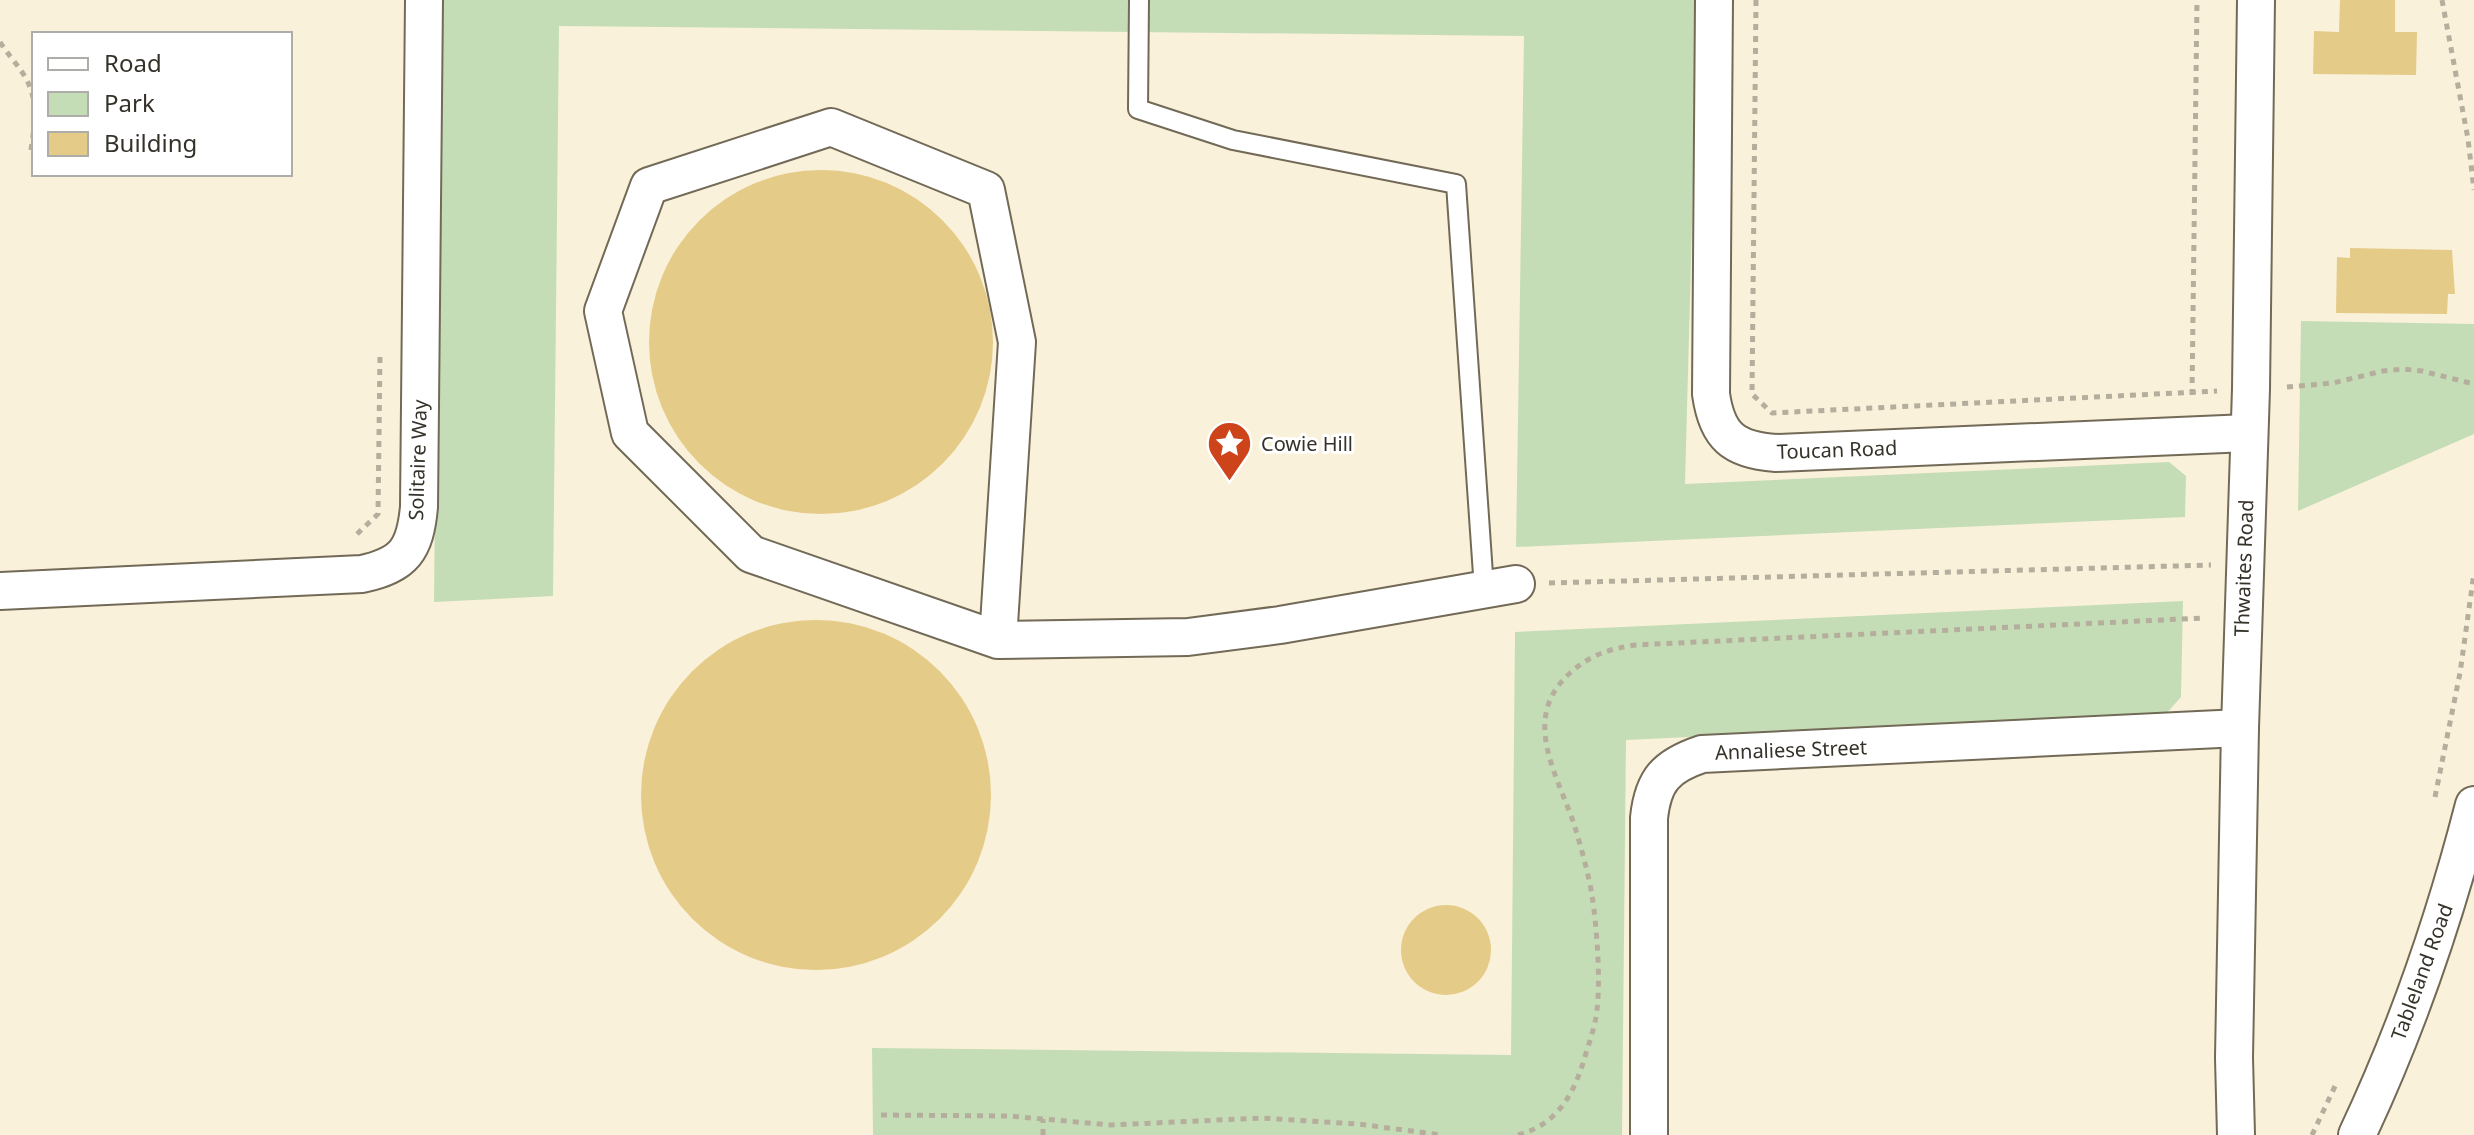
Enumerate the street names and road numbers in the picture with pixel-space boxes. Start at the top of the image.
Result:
street label: Solitaire Way [402,398,433,521]
street label: Toucan Road [1776,434,1898,465]
street label: Thwaites Road [2228,499,2259,637]
street label: Annaliese Street [1714,733,1868,766]
street label: Tableland Road [2384,900,2459,1044]

